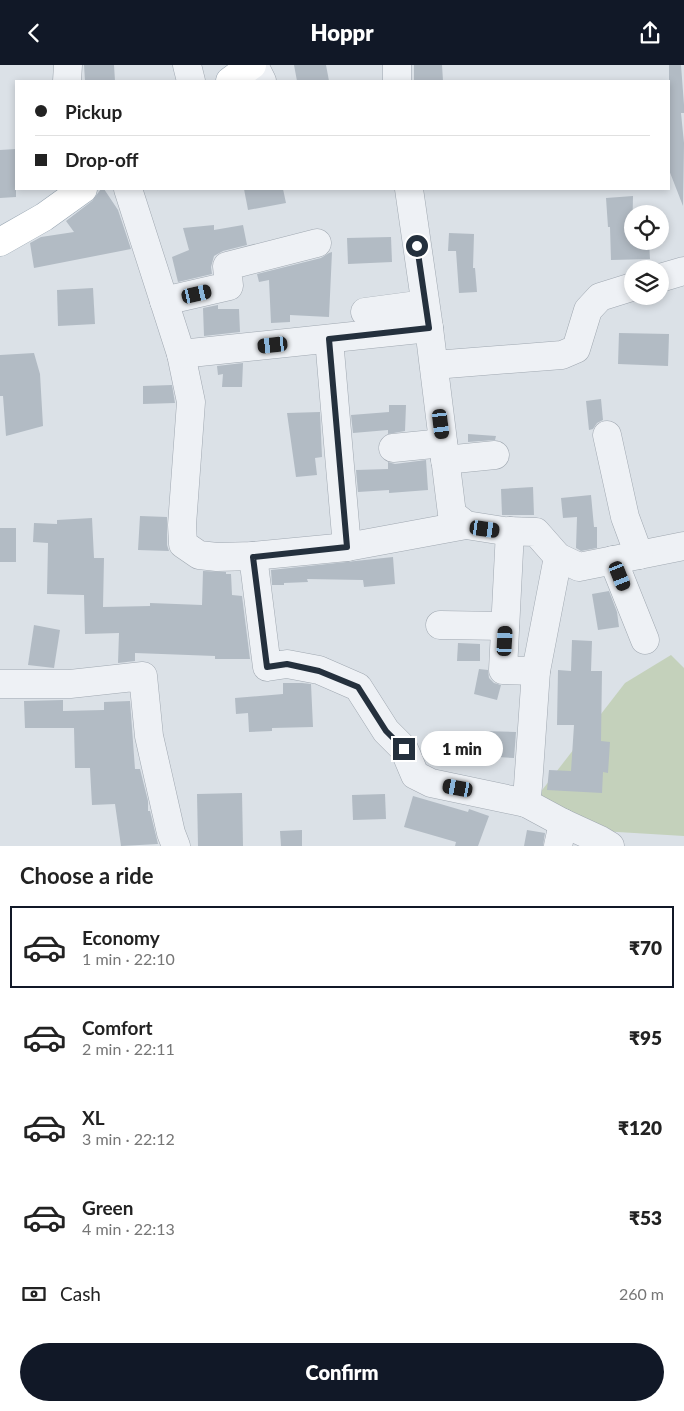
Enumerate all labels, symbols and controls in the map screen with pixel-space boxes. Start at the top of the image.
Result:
icon: back [20,19,48,47]
text: Hoppr [310,19,374,46]
icon: share [636,19,664,47]
text: Pickup [65,100,122,123]
text: Drop-off [65,148,139,171]
map controls [624,205,669,305]
button: locate [624,205,669,250]
route start [406,235,428,257]
button: layers [624,260,669,305]
car [180,283,213,305]
car [257,336,288,354]
car [431,408,450,440]
car [469,519,500,539]
car [607,559,632,593]
car [496,626,513,656]
callout: 1 min [422,731,504,767]
route end [393,738,415,760]
text: 1 min [442,739,482,758]
car [441,778,474,798]
text: Choose a ride [20,862,154,889]
icon: car [22,925,67,970]
text: Economy [82,926,160,949]
text: ₹70 [629,936,662,959]
text: 1 min · 22:10 [82,949,175,968]
icon: car [22,1015,67,1060]
text: Comfort [82,1016,153,1039]
text: ₹95 [629,1026,662,1049]
text: 2 min · 22:11 [82,1039,175,1058]
icon: car [22,1105,67,1150]
text: XL [82,1106,105,1129]
text: ₹120 [618,1116,662,1139]
text: 3 min · 22:12 [82,1129,175,1148]
icon: car [22,1195,67,1240]
text: Green [82,1196,133,1219]
text: ₹53 [629,1206,662,1229]
text: 4 min · 22:13 [82,1219,175,1238]
icon: cash [20,1280,48,1308]
text: Cash [60,1282,101,1305]
text: 260 m [619,1284,664,1303]
button: Confirm [20,1343,664,1401]

